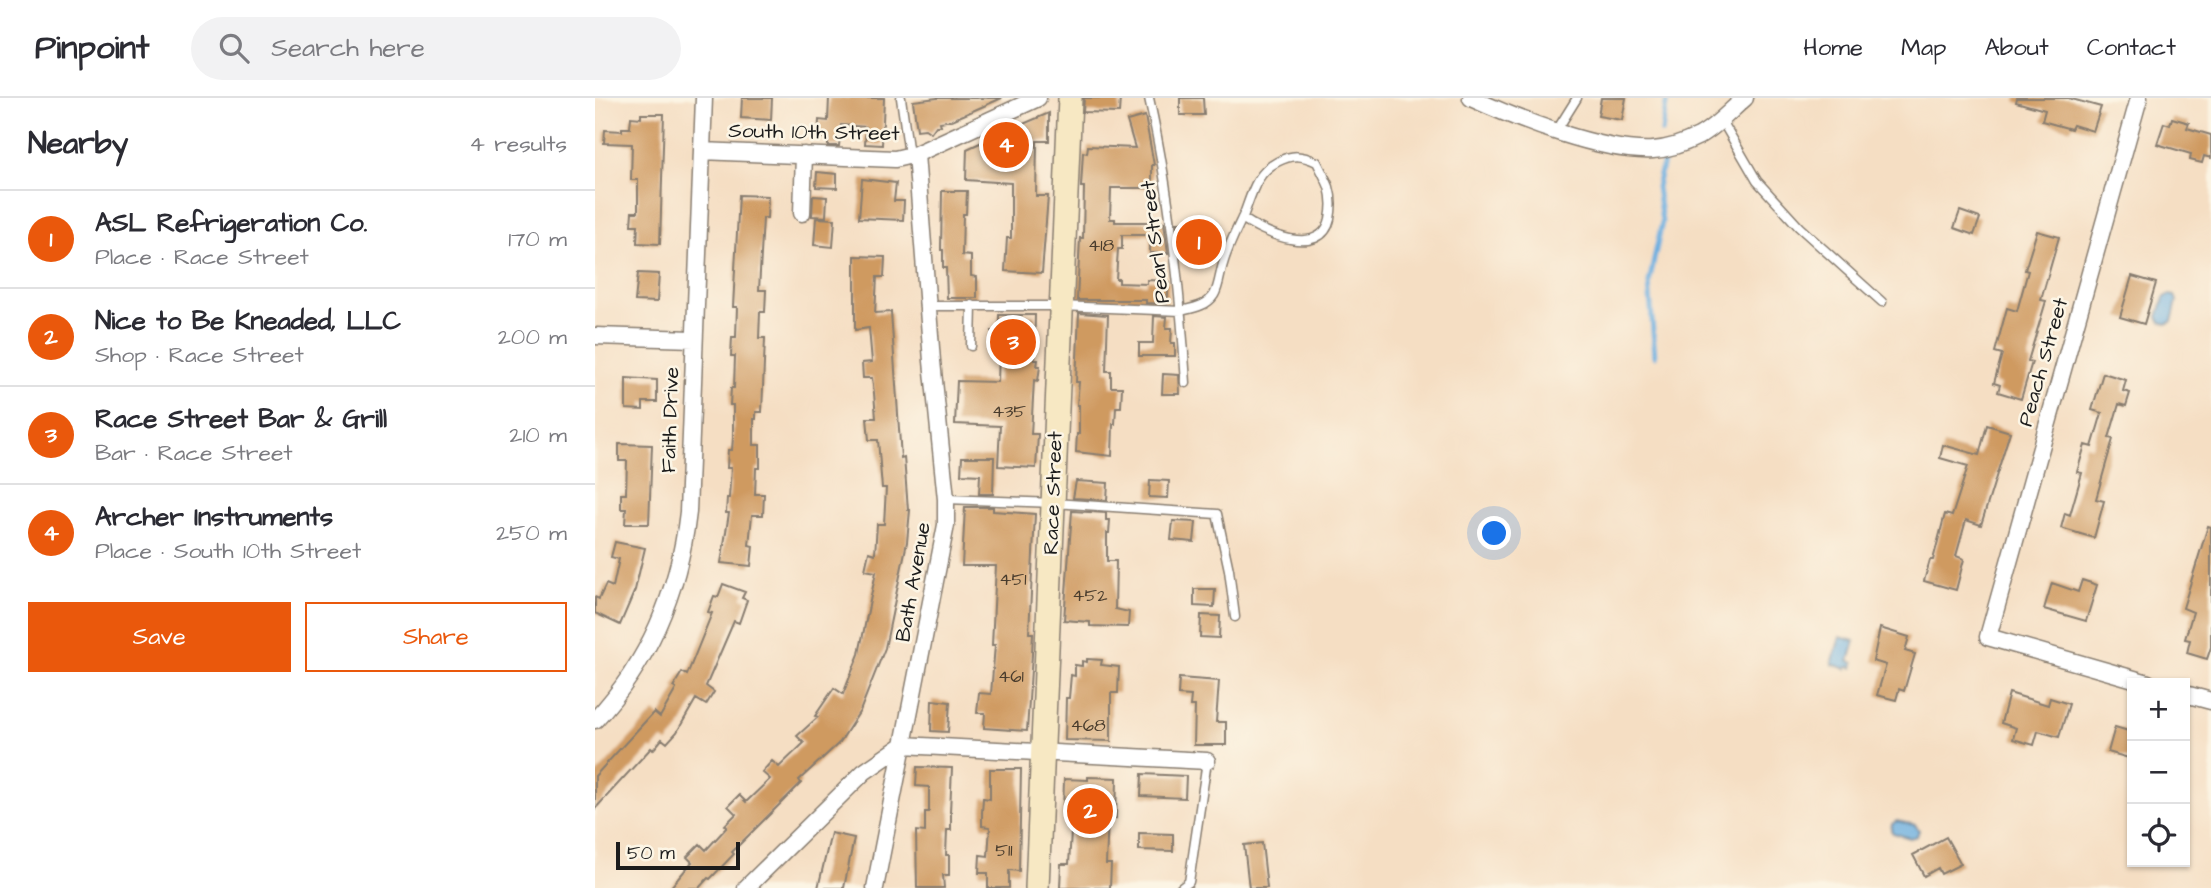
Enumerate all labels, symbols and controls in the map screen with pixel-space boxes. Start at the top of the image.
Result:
search box [191,17,681,80]
text: Pinpoint [35,25,149,71]
icon: search [215,29,253,67]
text: Search here [271,30,425,66]
text: Home [1803,31,1863,65]
text: Map [1901,31,1946,65]
text: About [1984,31,2049,65]
text: Contact [2087,31,2176,65]
street label: South 10th Street [728,116,900,148]
pin: 4 [983,119,1029,171]
text: Nearby [28,123,128,165]
text: 4 results [469,128,567,160]
street label: Pearl Street [1133,178,1177,305]
text: ASL Refrigeration Co. [95,205,367,241]
pin: 1 [1176,216,1222,268]
text: 1 [50,223,52,255]
text: 170 m [508,223,567,255]
house number: 418 [1088,233,1114,258]
text: Place · Race Street [95,241,309,273]
street label: Peach Street [2011,294,2075,430]
text: Nice to Be Kneaded, LLC [95,303,401,339]
pin: 3 [990,316,1036,368]
text: 2 [44,321,58,353]
text: 200 m [498,321,567,353]
text: Shop · Race Street [95,339,304,371]
street label: Faith Drive [654,366,686,474]
house number: 435 [992,399,1026,424]
text: Race Street Bar & Grill [95,401,387,437]
text: 3 [45,419,57,451]
text: 210 m [509,419,567,451]
street label: Race Street [1036,430,1070,555]
text: Bar · Race Street [95,437,293,469]
text: Archer Instruments [95,499,333,535]
your location [1477,516,1511,550]
text: 4 [43,517,59,549]
text: 250 m [496,517,567,549]
street label: Bath Avenue [888,520,938,644]
text: Place · South 10th Street [95,535,361,567]
house number: 451 [999,567,1027,592]
house number: 452 [1072,583,1108,608]
button: Save [28,602,291,672]
button: Share [305,602,567,672]
house number: 461 [998,664,1024,689]
map controls [2127,678,2190,867]
button: + [2127,678,2190,741]
house number: 468 [1070,713,1106,738]
button: − [2127,741,2190,804]
pin: 2 [1067,785,1113,837]
button: locate [2127,804,2190,867]
house number: 511 [995,838,1013,863]
scale bar [616,839,740,871]
text: 50 m [627,840,675,867]

